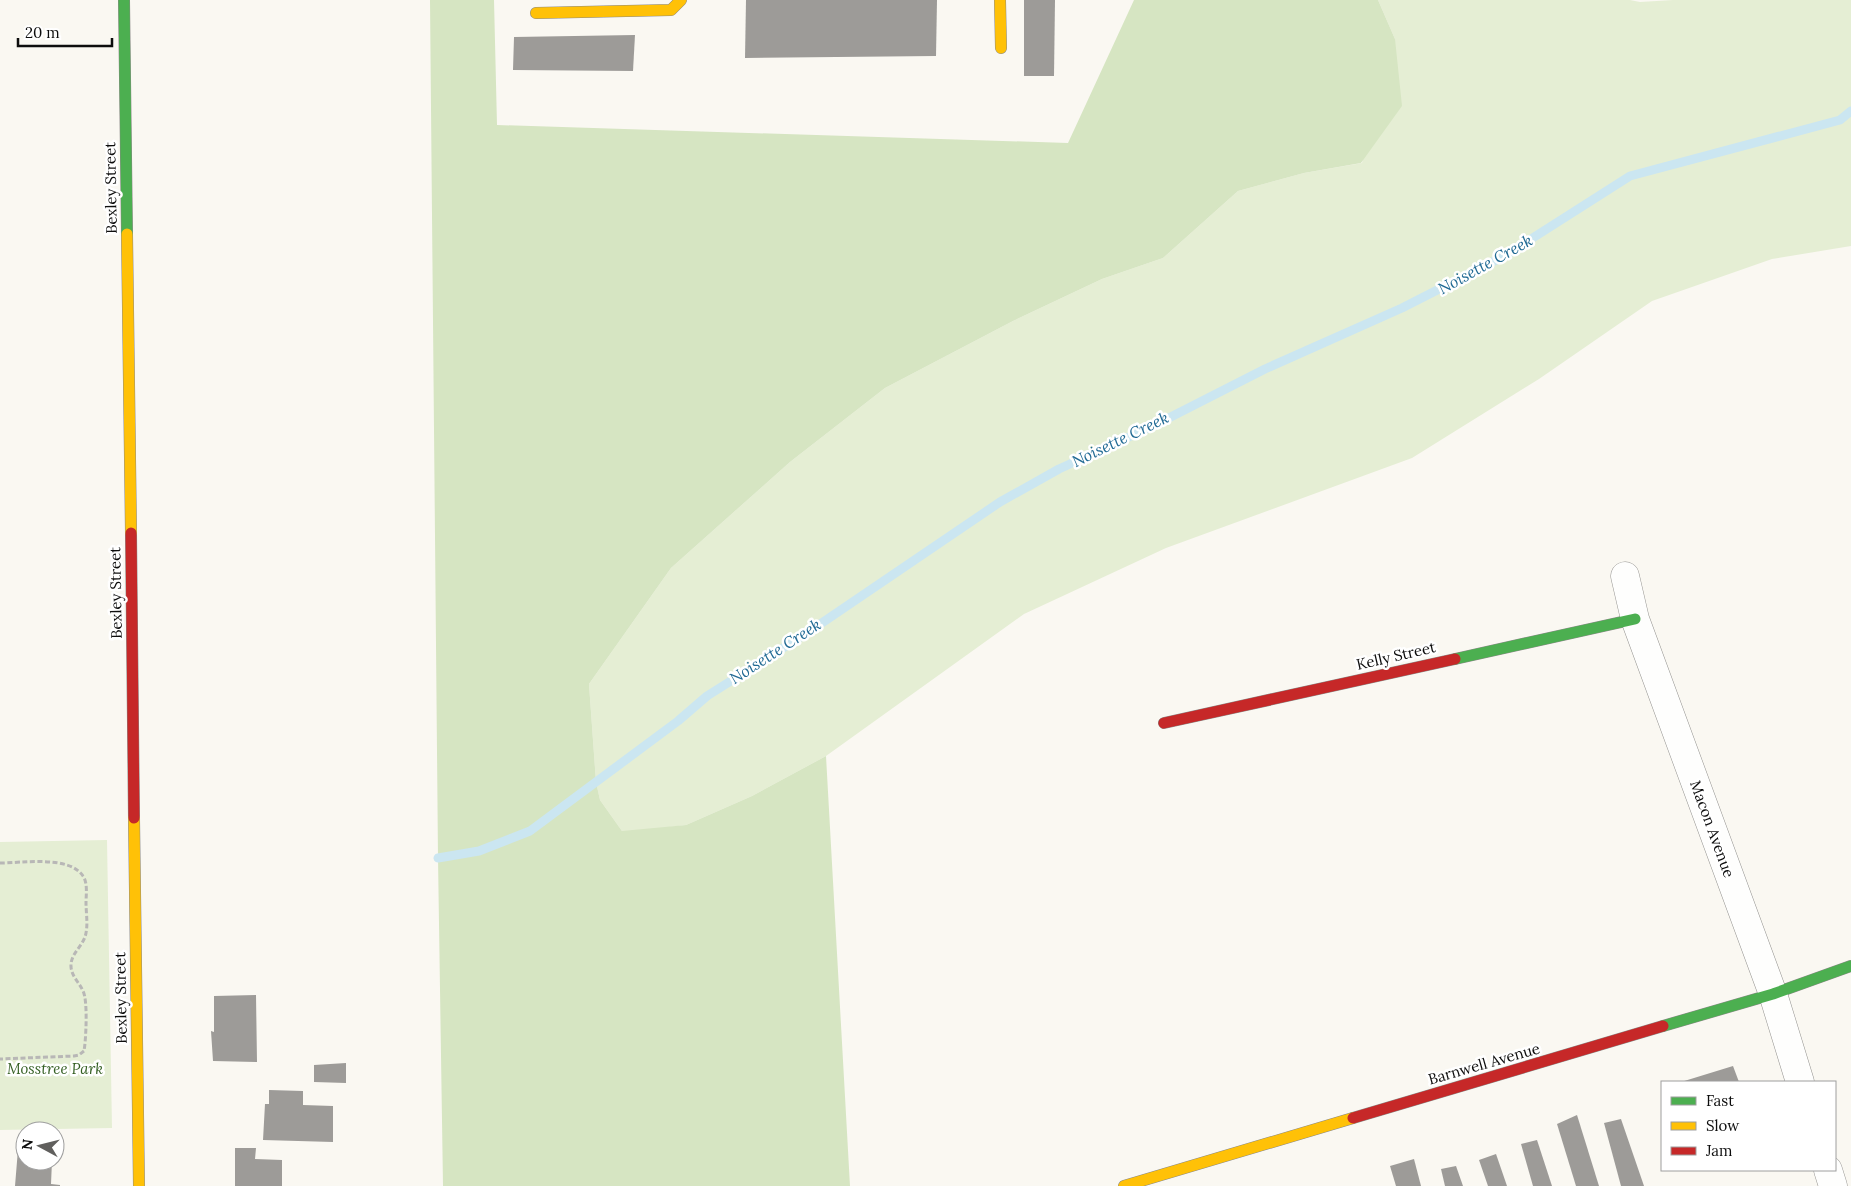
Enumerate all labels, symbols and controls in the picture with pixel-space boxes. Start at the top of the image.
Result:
scale bar [18,15,111,47]
text: 20 m [25,23,60,42]
street label: Bexley Street [100,142,121,234]
water label: Noisette Creek [1434,230,1536,298]
water label: Noisette Creek [1068,407,1172,471]
street label: Bexley Street [105,547,126,639]
water label: Noisette Creek [725,614,825,688]
street label: Kelly Street [1354,637,1437,674]
street label: Macon Avenue [1686,778,1739,880]
street label: Bexley Street [110,952,131,1044]
street label: Barnwell Avenue [1426,1038,1542,1089]
park label: Mosstree Park [7,1059,103,1078]
legend [1661,1081,1836,1171]
text: Fast [1706,1091,1734,1110]
text: Slow [1706,1116,1739,1135]
north arrow [15,1121,65,1171]
text: N [18,1138,37,1151]
text: Jam [1705,1141,1733,1160]

